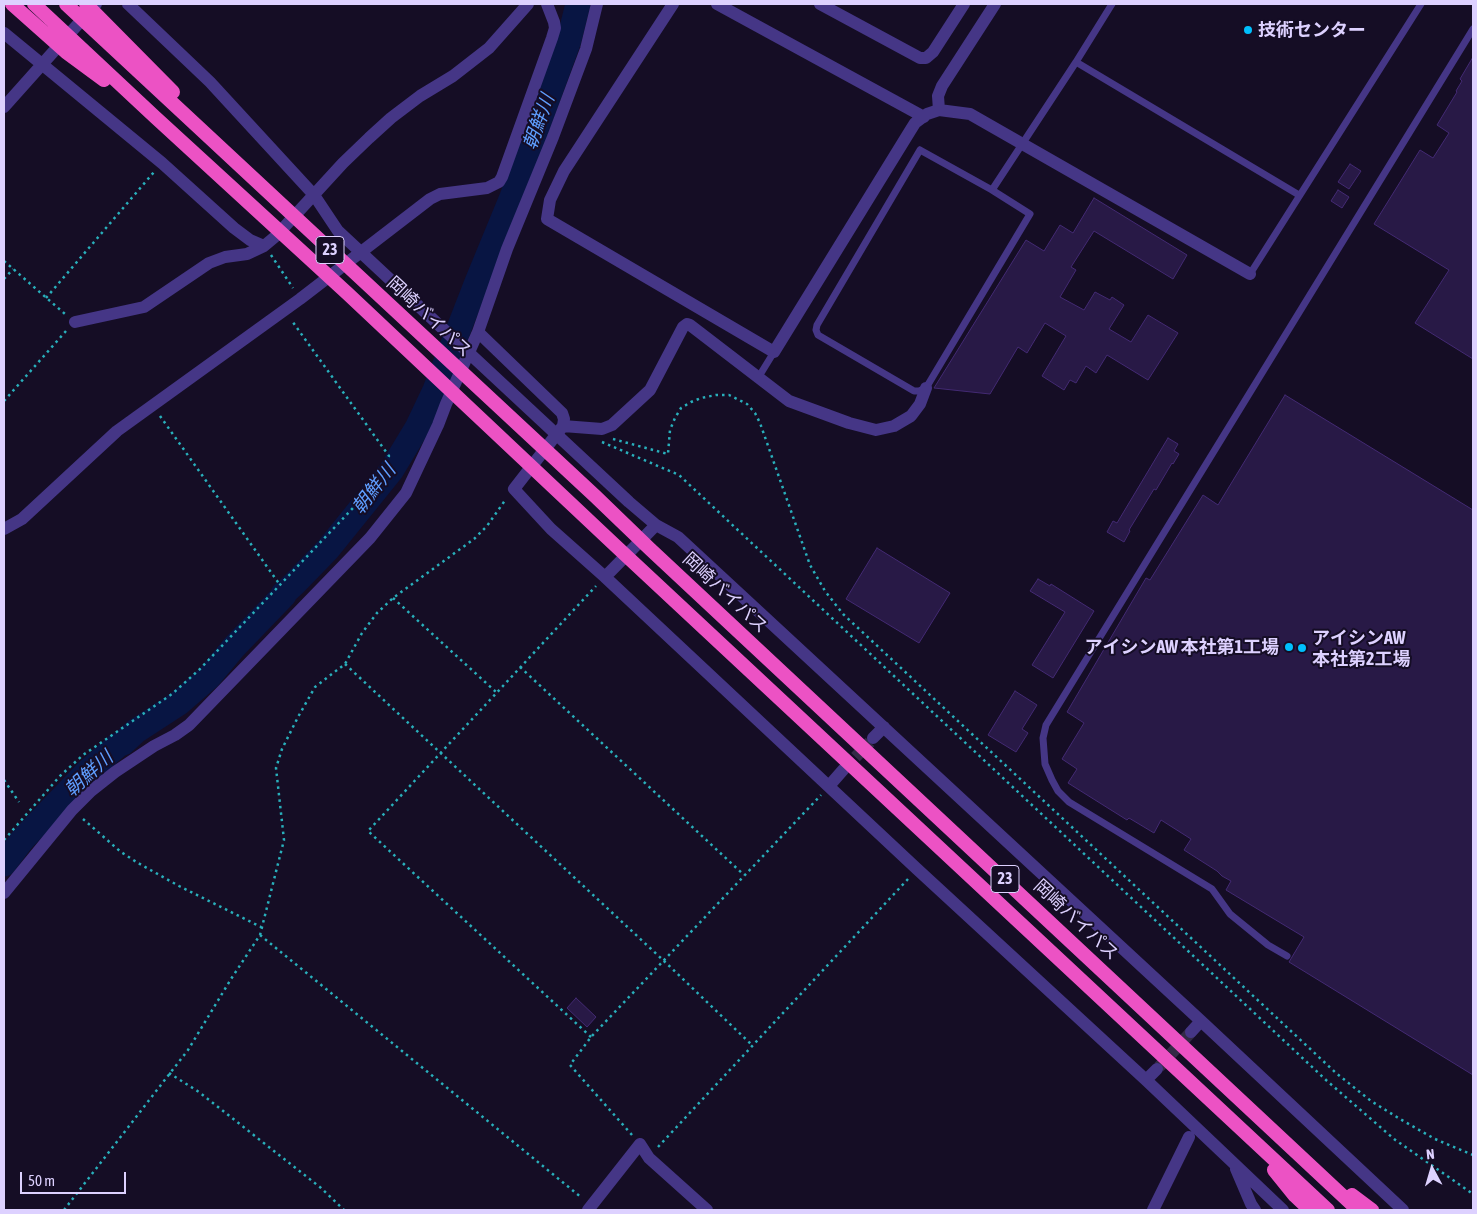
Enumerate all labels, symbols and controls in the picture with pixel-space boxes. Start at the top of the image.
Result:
place label: 技術センター [1258,19,1366,41]
marker: 技術センター [1242,24,1254,36]
water label: 朝鮮川 [519,91,559,153]
road number: 23 [316,236,344,264]
street label: 岡崎バイパス [382,272,476,362]
water label: 朝鮮川 [347,460,401,518]
street label: 岡崎バイパス [678,548,772,638]
place label: アイシンAW 本社第2工場 [1312,627,1410,670]
place label: アイシンAW 本社第1工場 [1085,636,1279,658]
marker: アイシンAW 本社第1工場 [1283,641,1295,653]
marker: アイシンAW 本社第2工場 [1296,642,1308,654]
water label: 朝鮮川 [60,746,118,802]
road number: 23 [991,866,1019,892]
street label: 岡崎バイパス [1029,875,1123,965]
north arrow [1407,1144,1457,1194]
text: N [1425,1146,1435,1162]
scale bar [22,1162,129,1194]
text: 50 m [28,1172,55,1189]

